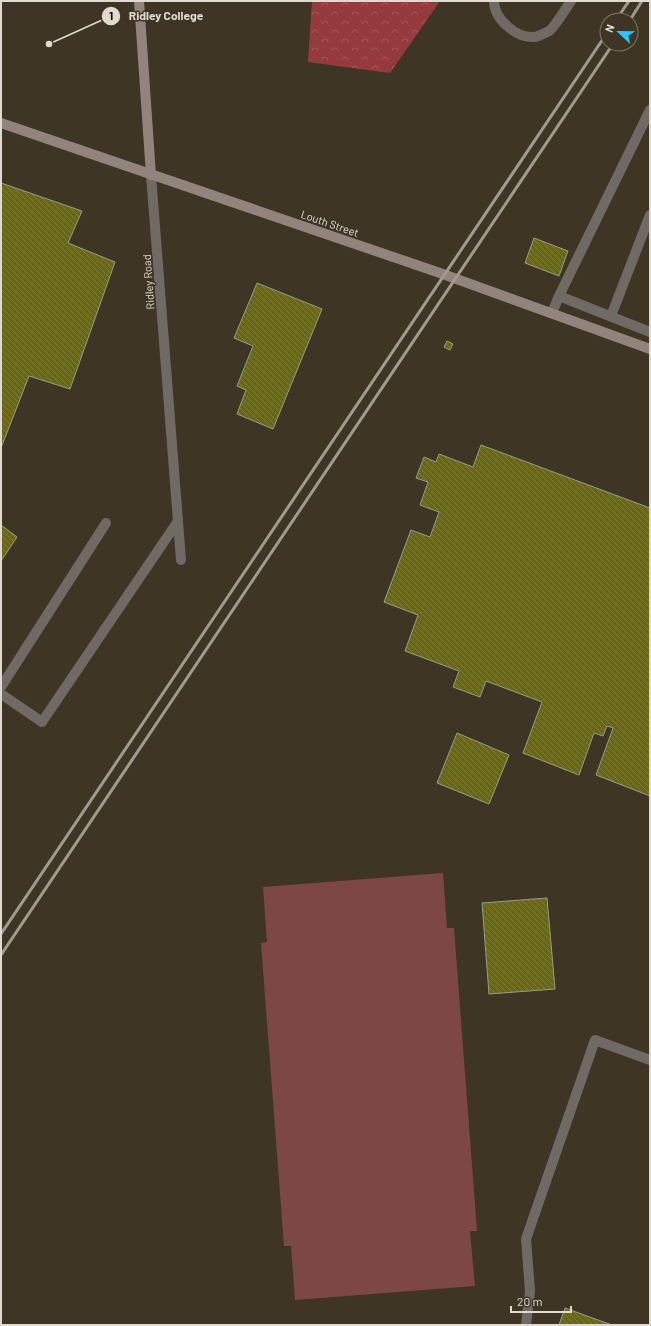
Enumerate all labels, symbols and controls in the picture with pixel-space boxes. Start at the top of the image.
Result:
callout: Ridley College [101,4,212,28]
text: 1 [109,8,113,22]
text: Ridley College [129,8,204,22]
north arrow [599,12,639,52]
text: N [602,22,617,34]
street label: Louth Street [299,207,361,239]
street label: Ridley Road [140,254,156,310]
scale bar [511,1288,571,1314]
text: 20 m [517,1294,543,1308]

